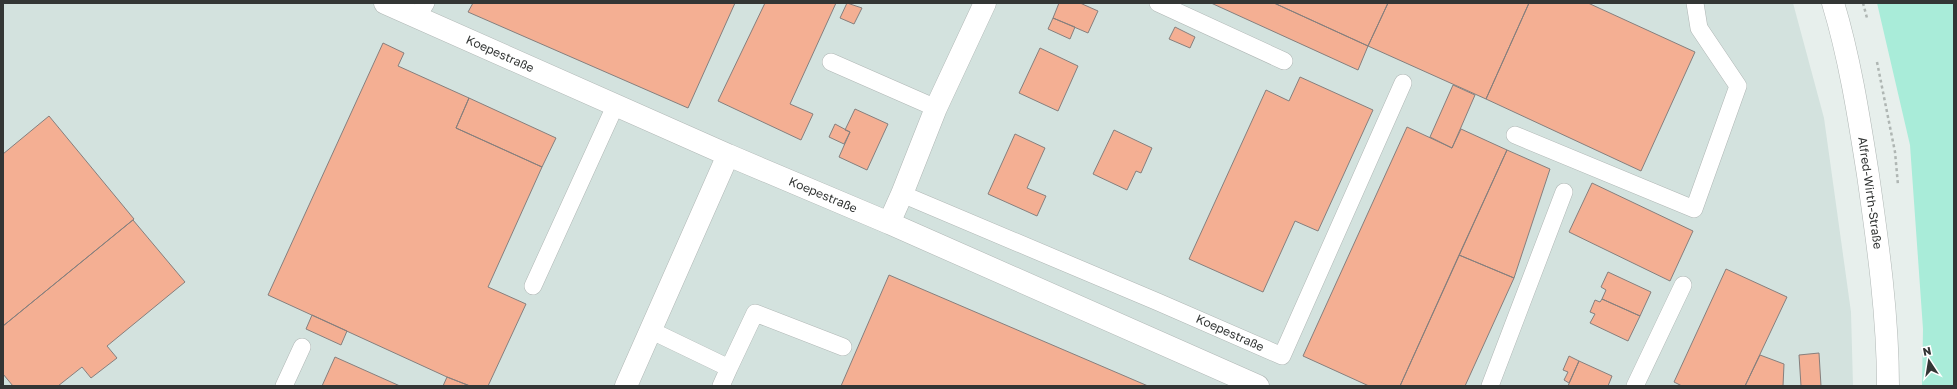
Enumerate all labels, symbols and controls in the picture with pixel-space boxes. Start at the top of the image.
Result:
street label: Koepestraße [464,32,537,75]
street label: Alfred-Wirth-Straße [1855,136,1886,250]
street label: Koepestraße [787,173,860,216]
street label: Koepestraße [1194,311,1267,354]
north arrow [1909,341,1949,381]
text: N [1921,344,1932,358]

